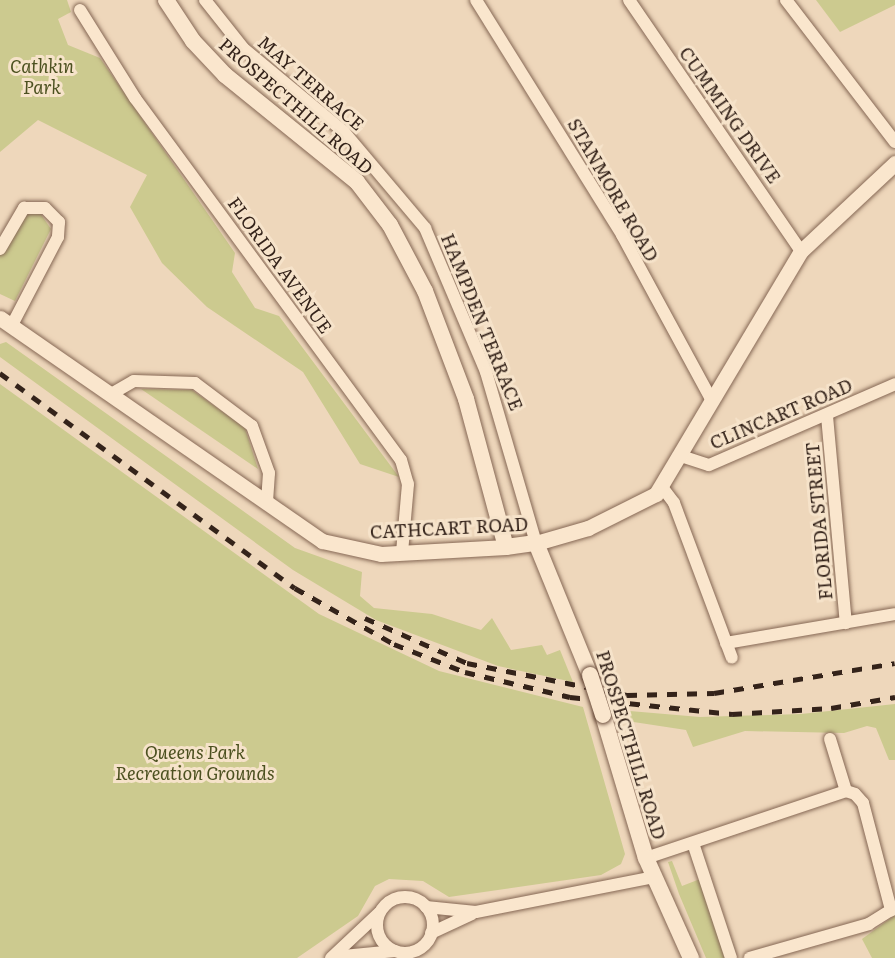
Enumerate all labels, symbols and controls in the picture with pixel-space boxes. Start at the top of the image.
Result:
street label: MAY TERRACE [254,31,368,135]
street label: PROSPECTHILL ROAD [215,33,377,179]
street label: CUMMING DRIVE [675,43,785,187]
park label: Cathkin Park [10,56,74,98]
street label: STANMORE ROAD [563,115,663,265]
street label: FLORIDA AVENUE [223,193,337,337]
street label: HAMPDEN TERRACE [437,230,527,414]
street label: CLINCART ROAD [707,374,855,454]
street label: FLORIDA STREET [801,441,837,601]
street label: CATHCART ROAD [369,513,529,543]
street label: PROSPECTHILL ROAD [592,648,670,842]
park label: Queens Park Recreation Grounds [115,742,275,784]

